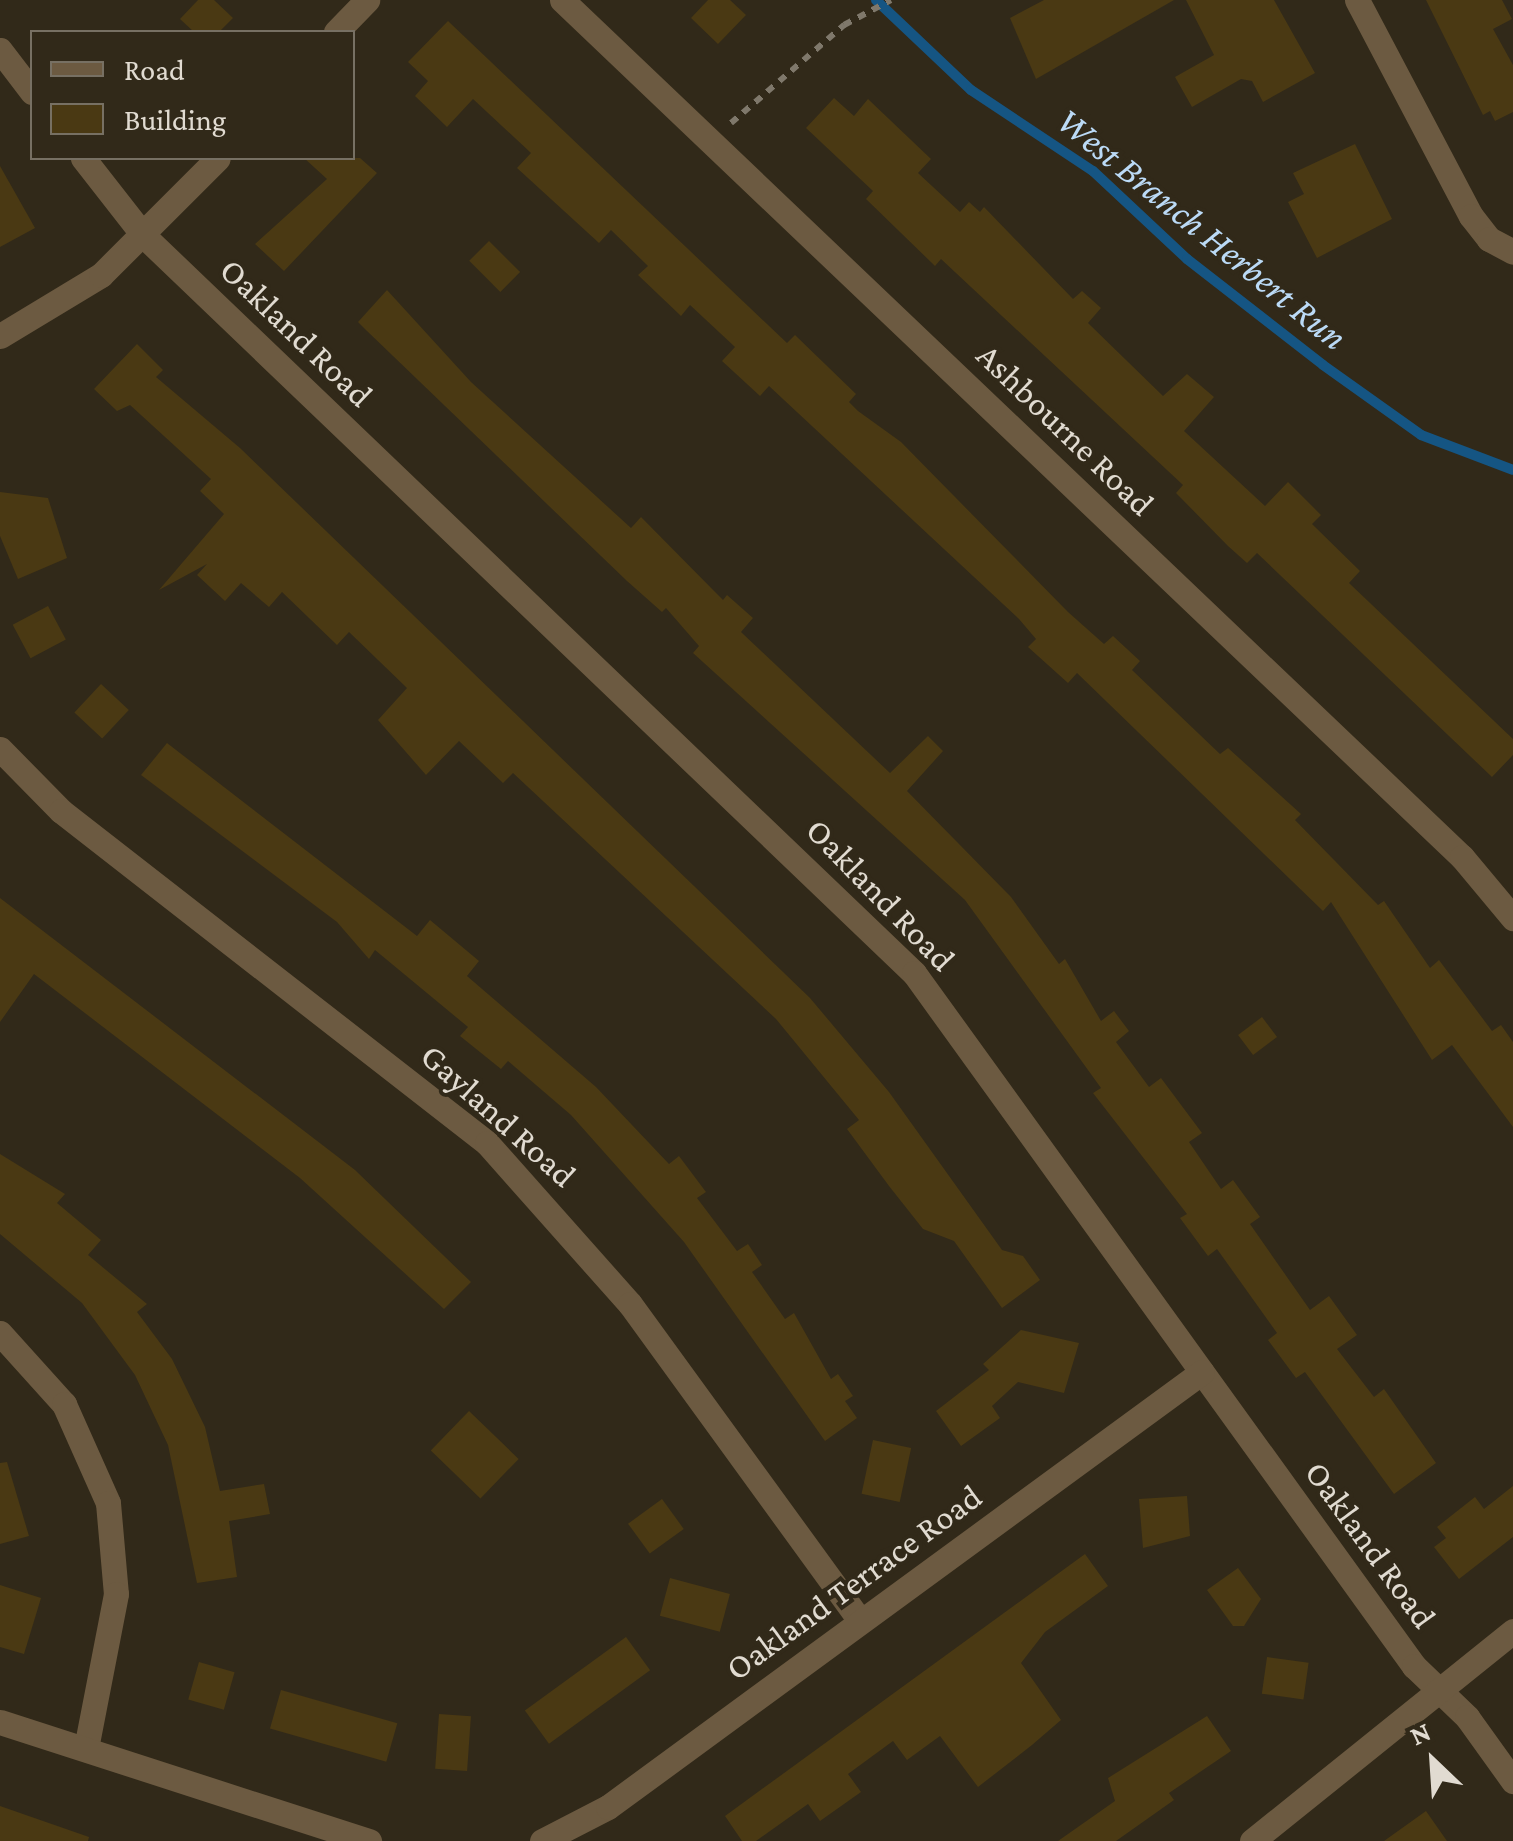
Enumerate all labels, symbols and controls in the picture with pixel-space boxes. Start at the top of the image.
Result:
legend [30,30,355,160]
text: Road [124,53,185,86]
water label: West Branch Herbert Run [1047,98,1357,360]
text: Building [124,103,226,136]
street label: Oakland Road [211,250,381,416]
street label: Ashbourne Road [968,335,1162,525]
street label: Oakland Road [797,810,963,980]
street label: Gayland Road [412,1035,584,1197]
street label: Oakland Road [1295,1453,1445,1637]
street label: Oakland Terrace Road [718,1476,990,1690]
north arrow [1383,1711,1483,1811]
text: N [1405,1715,1435,1751]

